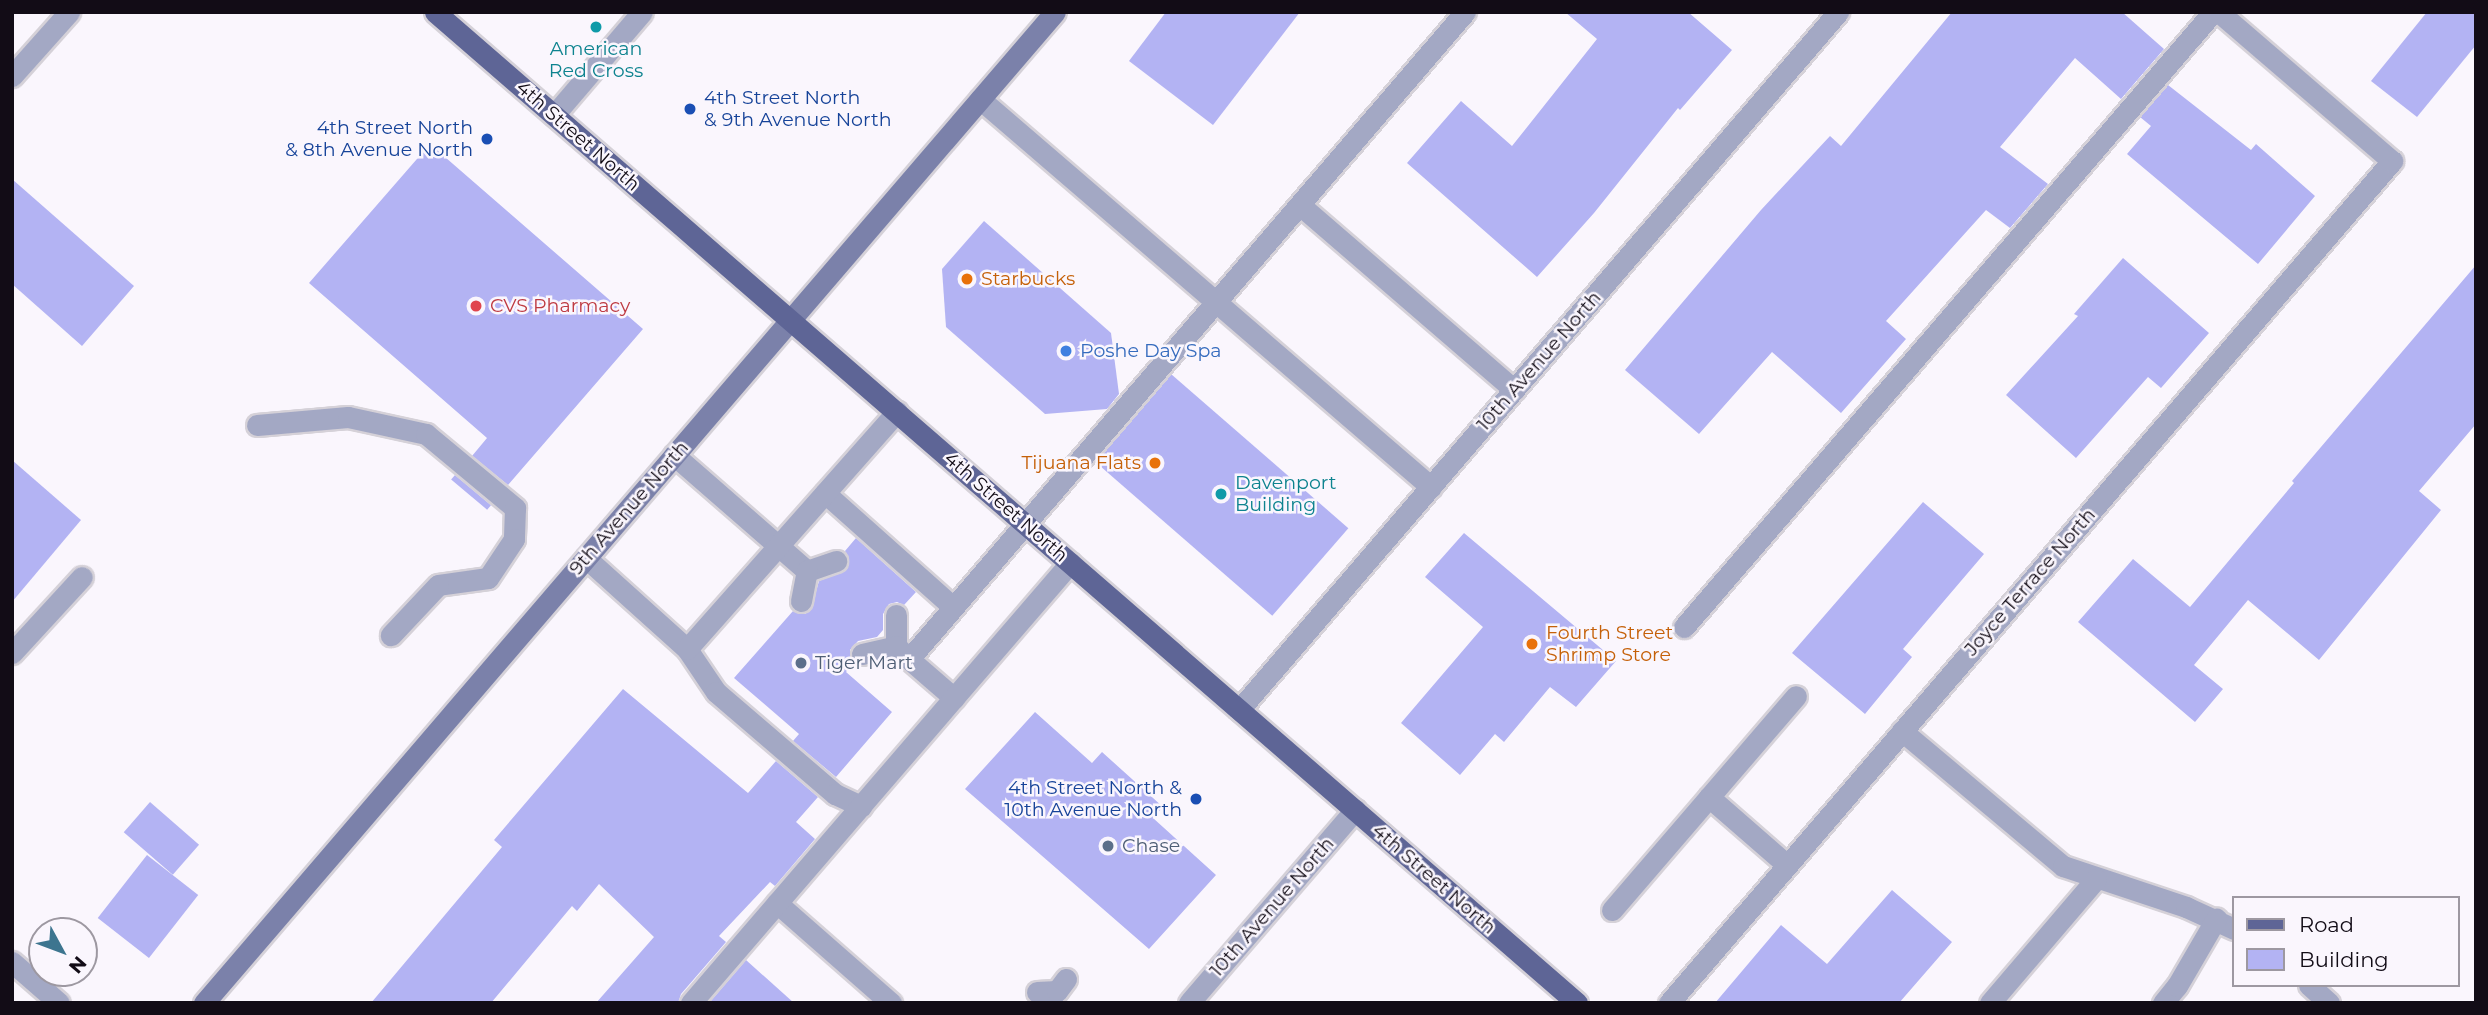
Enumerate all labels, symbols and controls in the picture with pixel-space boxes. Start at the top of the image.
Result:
marker: American Red Cross [588,19,604,35]
place label: American Red Cross [549,38,643,82]
street label: 4th Street North [512,76,644,196]
place label: 4th Street North & 9th Avenue North [704,87,891,131]
marker: 4th Street North & 9th Avenue North [682,101,698,117]
place label: 4th Street North & 8th Avenue North [285,117,473,161]
marker: 4th Street North & 8th Avenue North [479,131,495,147]
place label: Starbucks [981,268,1075,290]
marker: Starbucks [959,271,975,287]
street label: 10th Avenue North [1472,286,1606,436]
place label: CVS Pharmacy [490,295,630,317]
marker: CVS Pharmacy [468,298,484,314]
place label: Poshe Day Spa [1080,340,1221,362]
marker: Poshe Day Spa [1058,343,1074,359]
street label: 9th Avenue North [565,436,693,580]
street label: 4th Street North [940,447,1072,567]
place label: Tijuana Flats [1021,452,1141,474]
marker: Tijuana Flats [1147,455,1163,471]
place label: Davenport Building [1235,472,1336,516]
marker: Davenport Building [1213,486,1229,502]
street label: Joyce Terrace North [1960,504,2100,660]
place label: Fourth Street Shrimp Store [1546,622,1673,666]
marker: Fourth Street Shrimp Store [1524,636,1540,652]
place label: Tiger Mart [815,652,913,674]
marker: Tiger Mart [793,655,809,671]
place label: 4th Street North & 10th Avenue North [1004,777,1182,821]
marker: 4th Street North & 10th Avenue North [1188,791,1204,807]
street label: 4th Street North [1368,819,1500,939]
street label: 10th Avenue North [1205,832,1339,982]
place label: Chase [1122,835,1180,857]
marker: Chase [1100,838,1116,854]
legend [2232,896,2460,987]
text: Road [2299,912,2354,937]
north arrow [28,917,98,987]
text: Building [2299,947,2389,972]
text: N [64,951,91,978]

